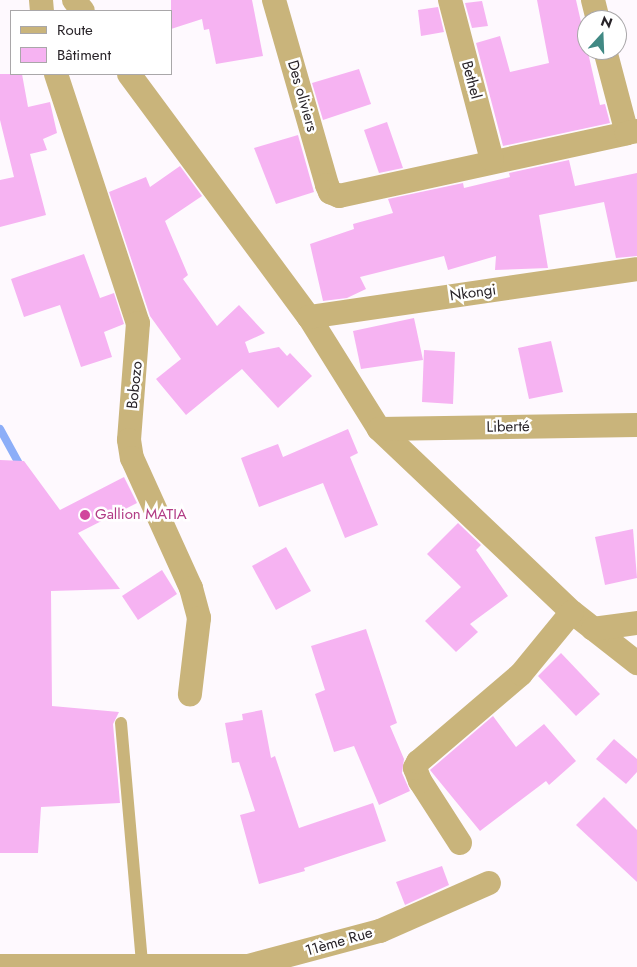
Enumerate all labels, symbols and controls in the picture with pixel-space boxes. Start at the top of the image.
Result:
legend [10,10,172,75]
north arrow [577,10,627,60]
text: N [598,11,615,33]
text: Route [57,19,93,41]
text: Bâtiment [57,44,111,66]
street label: Des oliviers [283,58,321,134]
street label: Bethel [457,59,485,101]
street label: Nkongi [449,281,497,305]
street label: Bobozo [124,360,146,410]
street label: Liberté [486,418,530,436]
place label: Gallion MATIA [95,506,187,524]
marker: Gallion MATIA [79,509,91,521]
street label: 11ème Rue [303,924,375,960]

